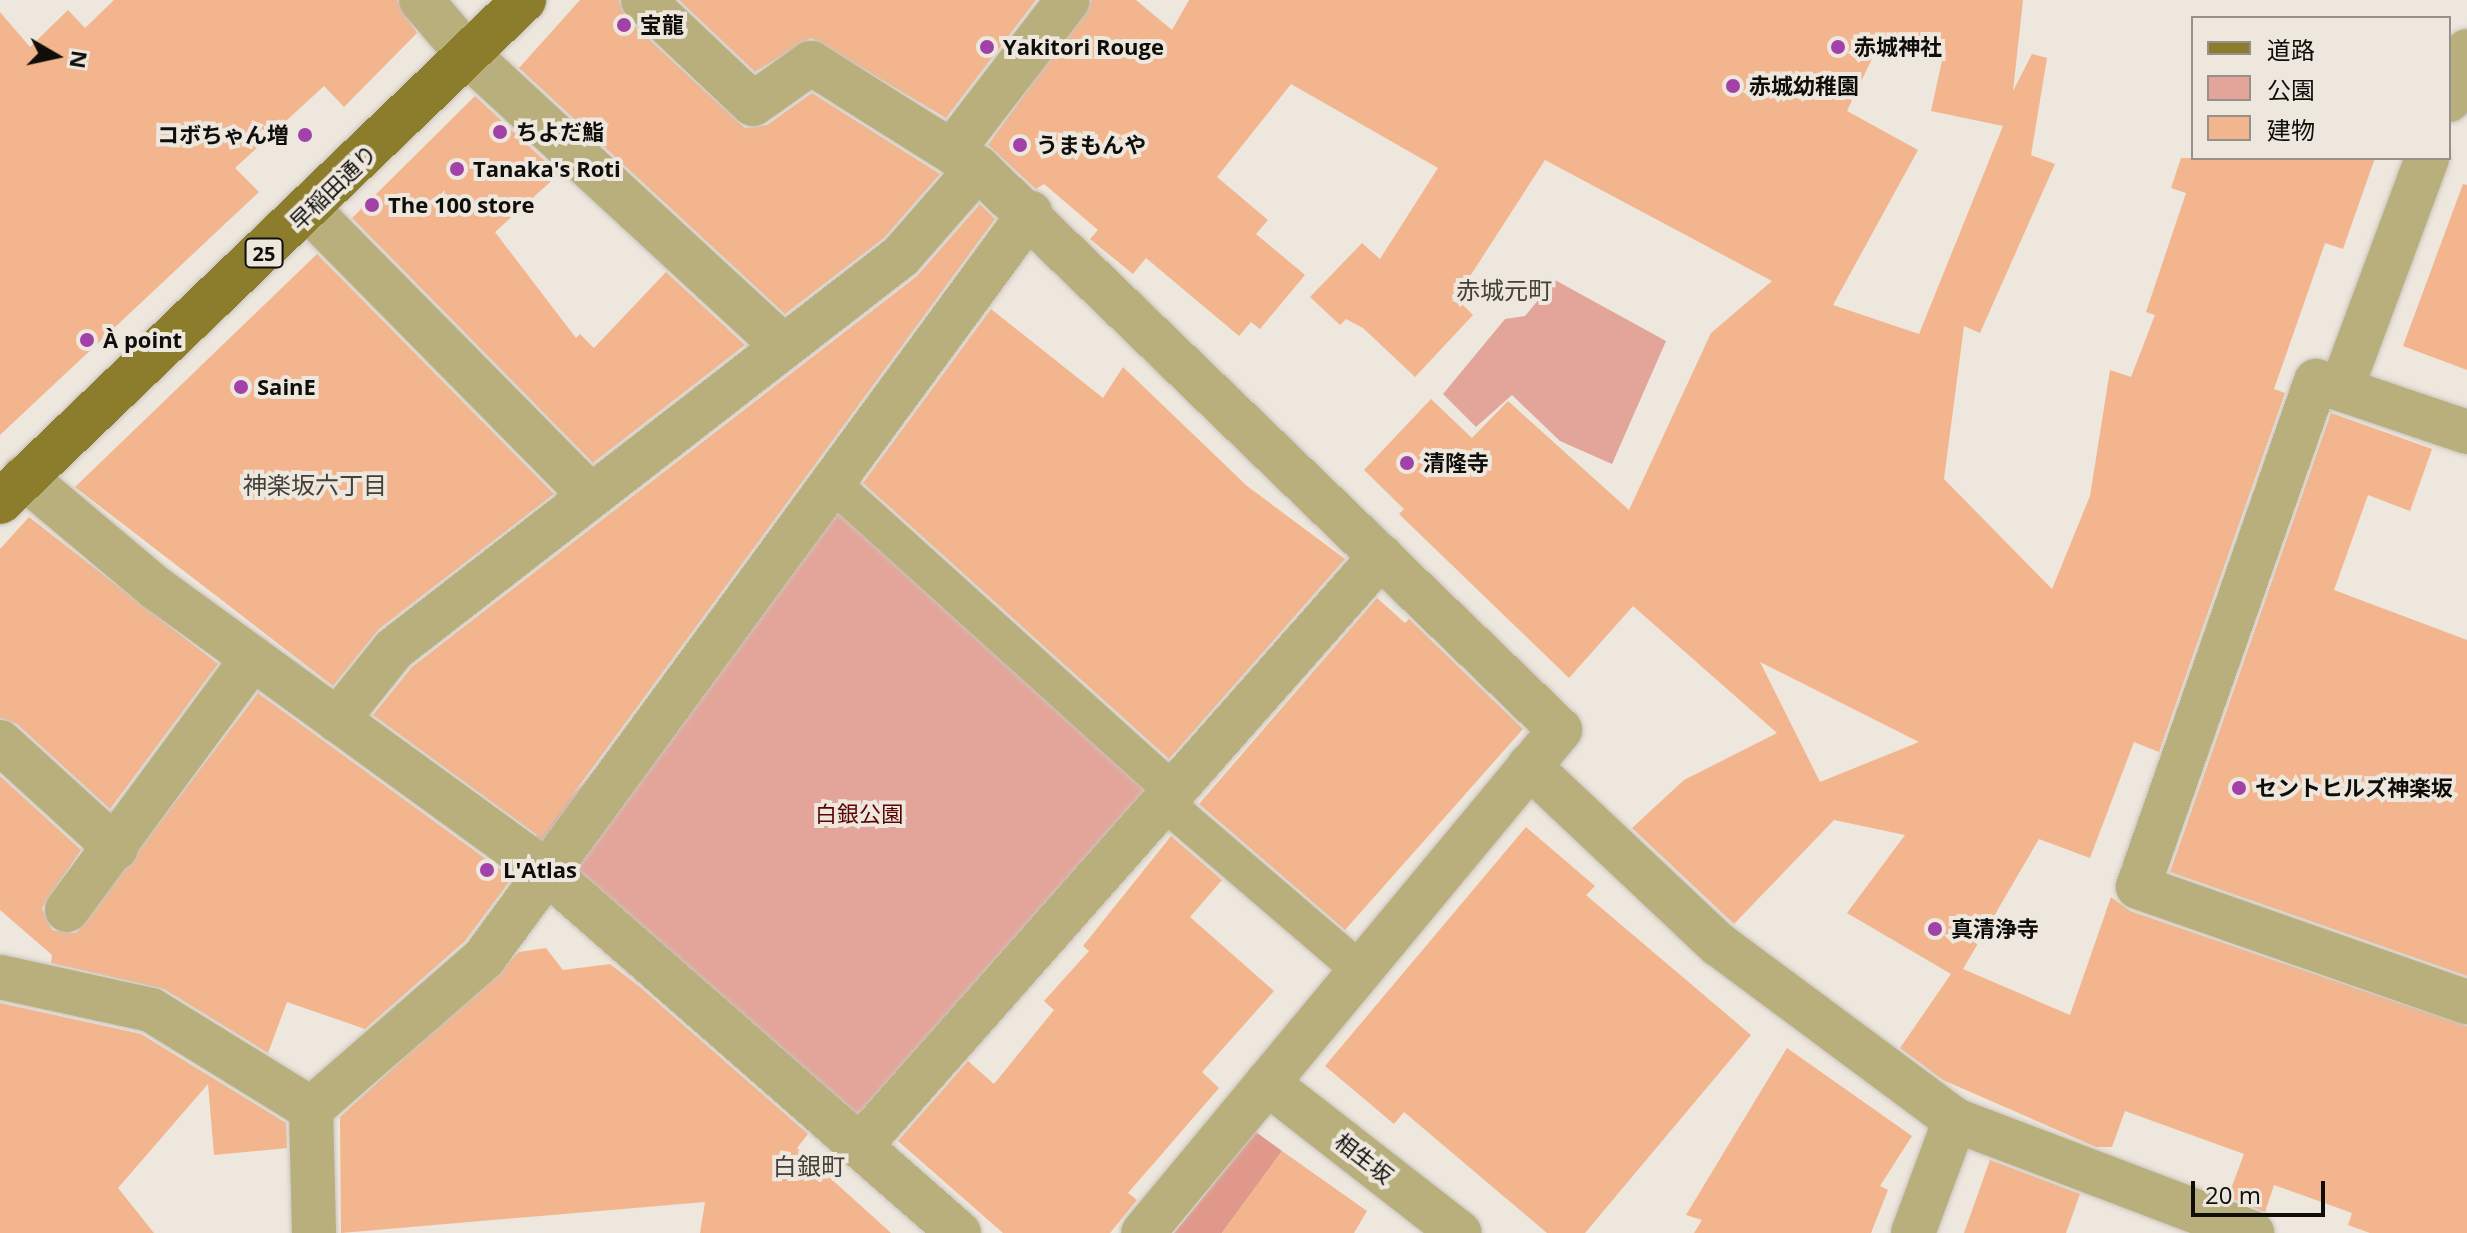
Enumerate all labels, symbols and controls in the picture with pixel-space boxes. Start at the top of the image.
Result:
place label: 宝龍 [640,12,684,38]
north arrow [16,16,96,96]
marker: 宝龍 [615,16,633,34]
legend [2191,16,2451,160]
text: 道路 [2267,33,2315,66]
place label: Yakitori Rouge [1003,34,1164,60]
place label: 赤城神社 [1854,34,1942,60]
marker: Yakitori Rouge [978,38,996,56]
marker: 赤城神社 [1829,38,1847,56]
text: N [63,49,96,71]
place label: 赤城幼稚園 [1749,73,1859,99]
text: 公園 [2267,73,2315,106]
marker: 赤城幼稚園 [1724,77,1742,95]
text: 建物 [2267,113,2315,146]
place label: ちよだ鮨 [516,119,604,145]
place label: コボちゃん増 [157,122,289,148]
marker: ちよだ鮨 [491,123,509,141]
marker: コボちゃん増 [296,126,314,144]
place label: うまもんや [1036,132,1146,158]
marker: うまもんや [1011,136,1029,154]
street label: 早稲田通り [284,139,382,235]
place label: Tanaka's Roti [473,156,621,182]
marker: Tanaka's Roti [448,160,466,178]
place label: The 100 store [388,192,534,218]
marker: The 100 store [363,196,381,214]
road number: 25 [244,237,284,269]
district label: 赤城元町 [1456,276,1552,304]
place label: À point [103,327,182,353]
marker: À point [78,331,96,349]
place label: SainE [257,374,316,400]
marker: SainE [232,378,250,396]
place label: 清隆寺 [1423,450,1489,476]
marker: 清隆寺 [1398,454,1416,472]
district label: 神楽坂六丁目 [243,471,387,499]
place label: セントヒルズ神楽坂 [2255,775,2453,801]
marker: セントヒルズ神楽坂 [2230,779,2248,797]
park label: 白銀公園 [815,801,903,827]
place label: L'Atlas [503,857,577,883]
marker: L'Atlas [478,861,496,879]
place label: 真清浄寺 [1951,916,2039,942]
marker: 真清浄寺 [1926,920,1944,938]
street label: 相生坂 [1330,1127,1398,1189]
district label: 白銀町 [773,1152,845,1180]
scale bar [2195,1165,2329,1215]
text: 20 m [2205,1178,2261,1211]

